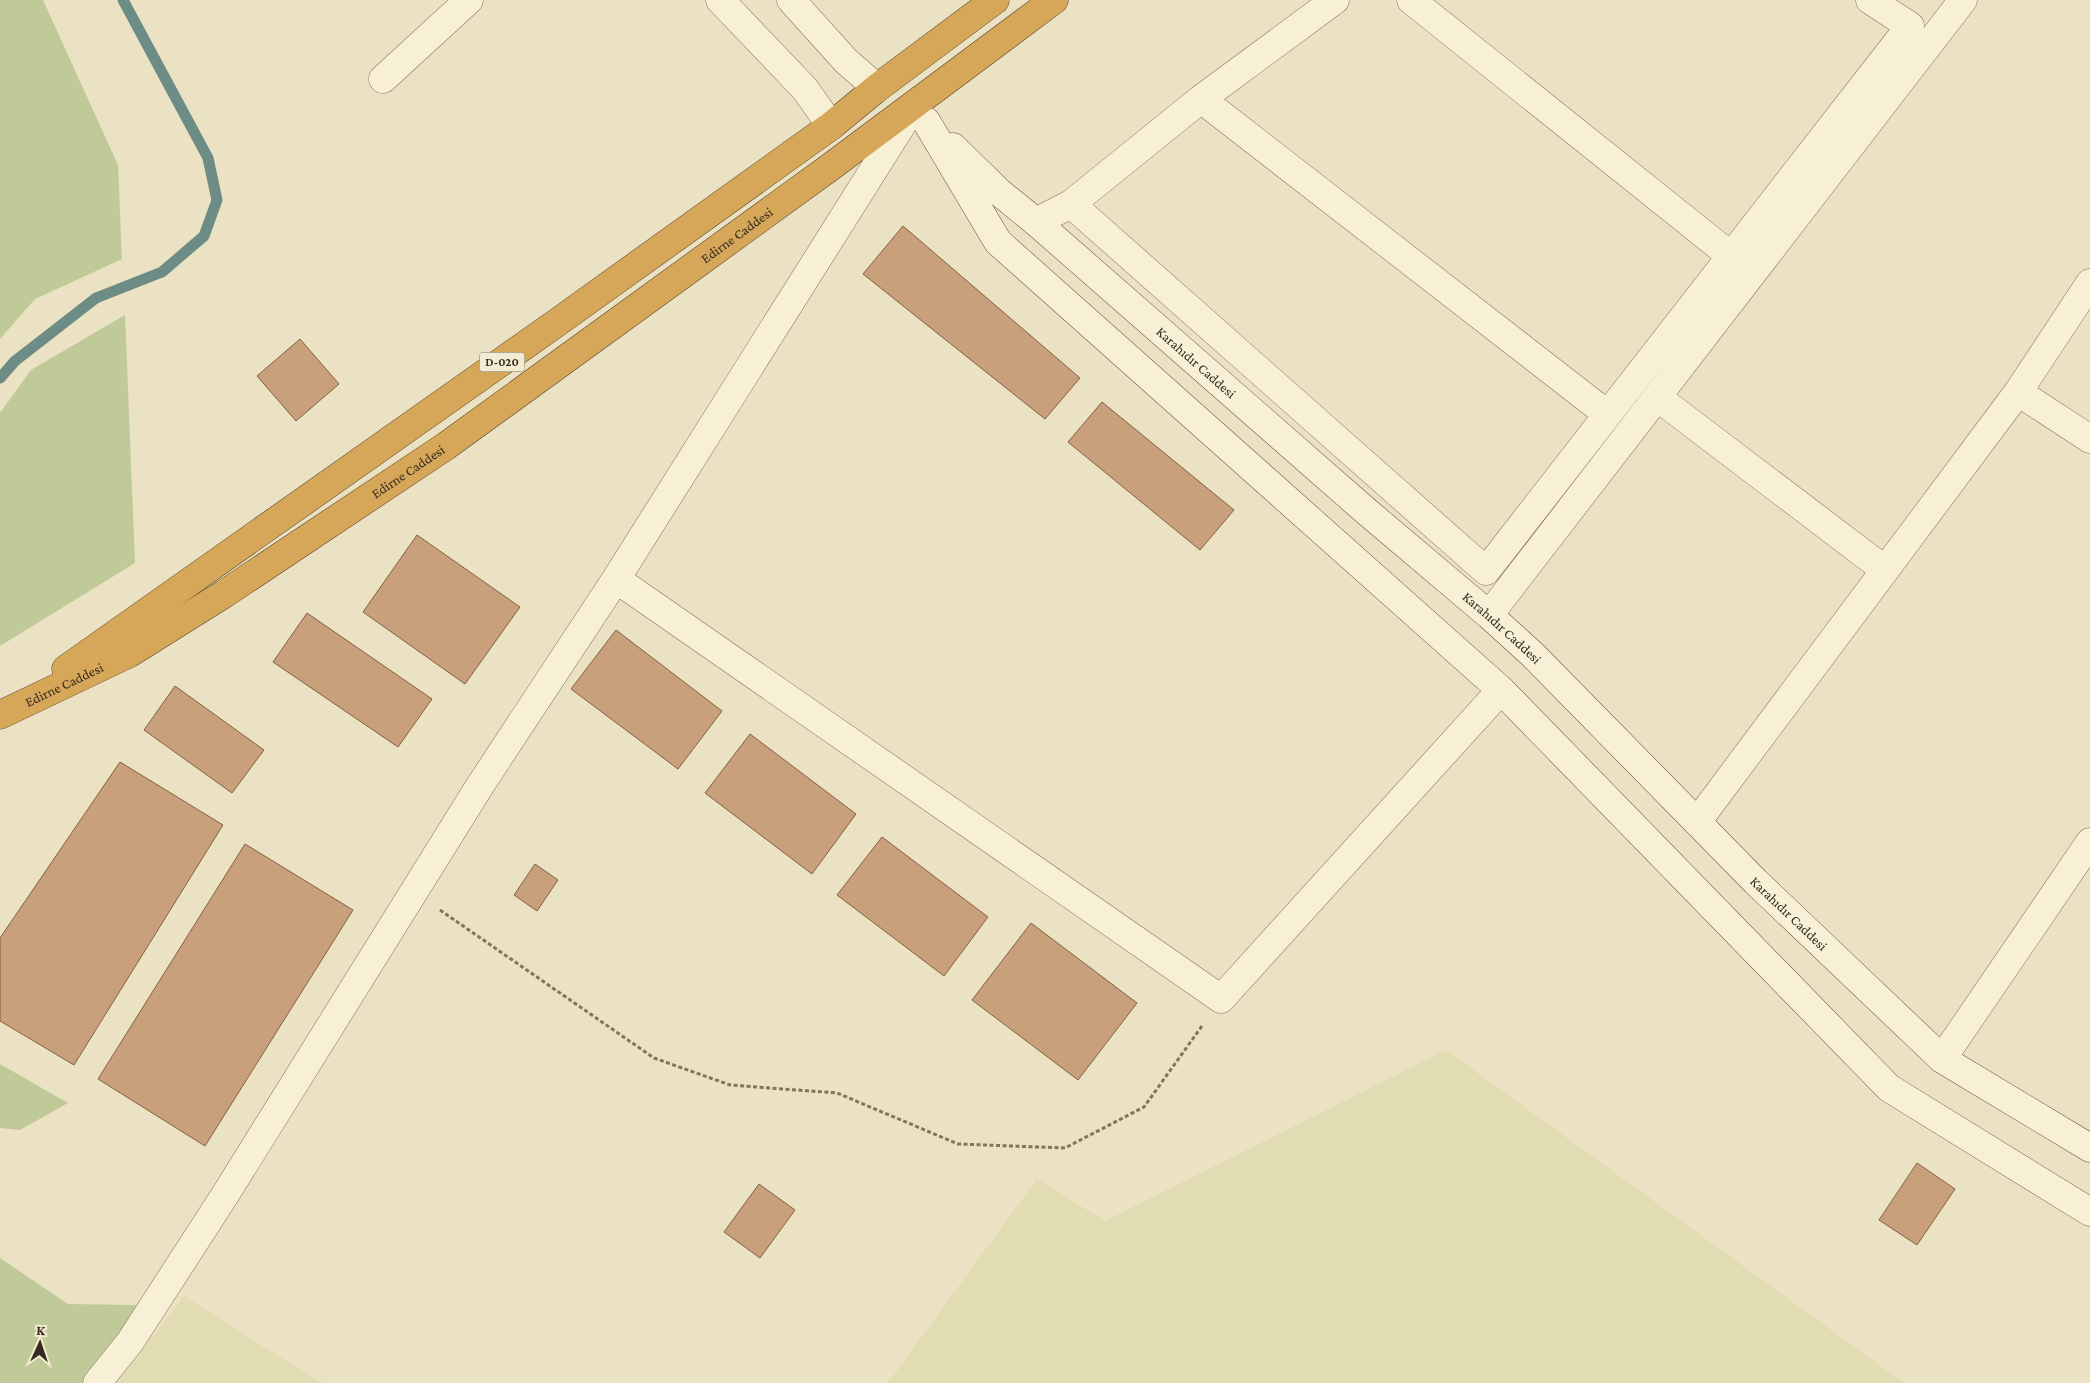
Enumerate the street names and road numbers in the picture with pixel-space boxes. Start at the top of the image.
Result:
street label: Edirne Caddesi [698,203,776,266]
street label: Karahıdır Caddesi [1153,323,1239,402]
road number: D-020 [480,352,524,372]
street label: Edirne Caddesi [368,441,448,502]
street label: Karahıdır Caddesi [1460,588,1545,667]
street label: Edirne Caddesi [22,659,106,710]
street label: Karahıdır Caddesi [1747,873,1831,954]

